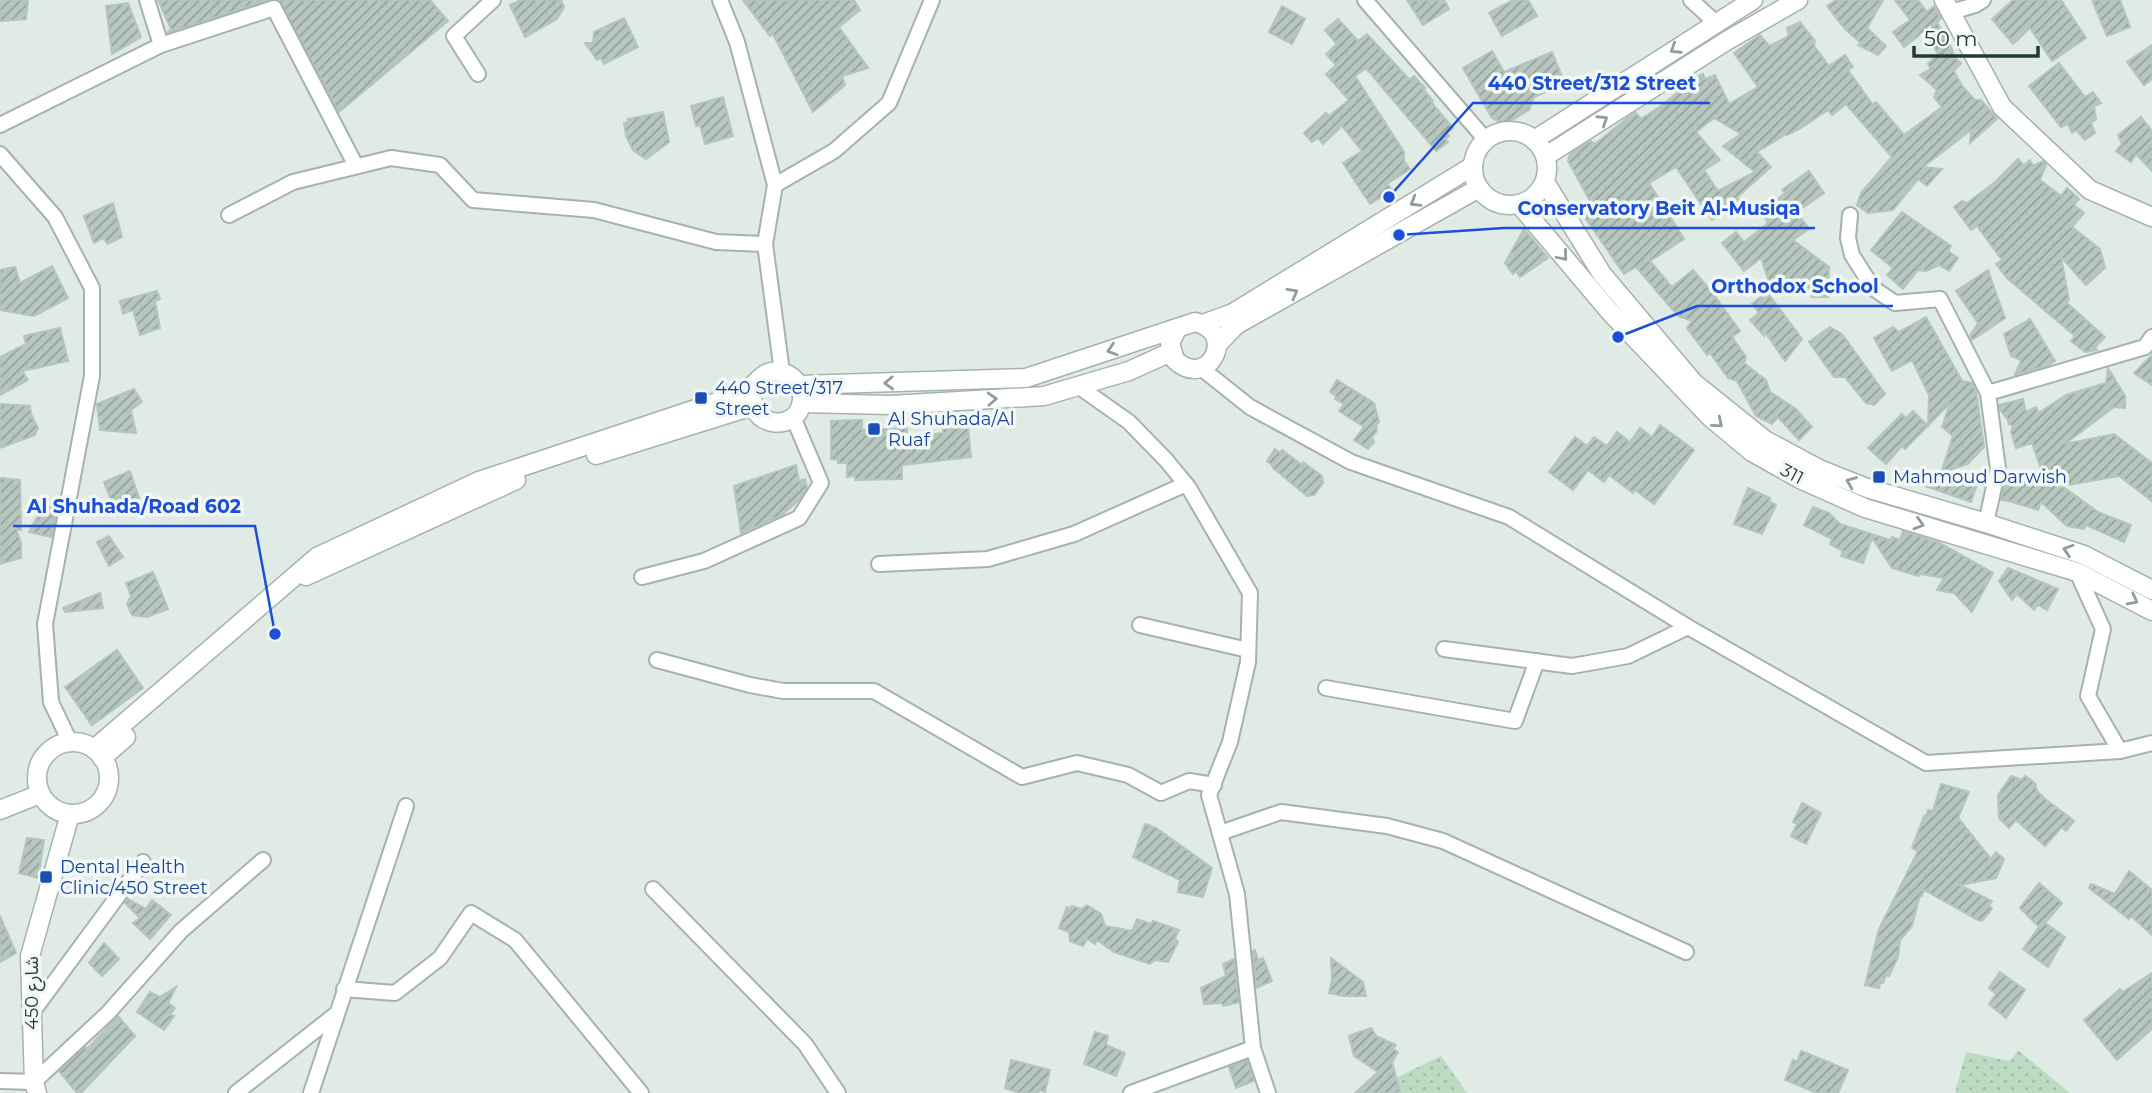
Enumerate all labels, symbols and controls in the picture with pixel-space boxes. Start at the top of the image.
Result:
scale bar [1914,14,2038,58]
text: 50 m [1924,26,1978,51]
one-way arrow [1669,41,1682,54]
callout: 440 Street/312 Street [1473,63,1710,103]
text: 440 Street/312 Street [1488,72,1696,95]
one-way arrow [1595,115,1608,128]
callout: Conservatory Beit Al-Musiqa [1504,188,1815,228]
one-way arrow [1409,193,1422,206]
text: Conservatory Beit Al-Musiqa [1518,197,1800,220]
one-way arrow [1555,248,1567,261]
callout: Orthodox School [1697,266,1893,306]
text: Orthodox School [1711,275,1879,298]
one-way arrow [1286,288,1299,301]
one-way arrow [1107,342,1119,356]
one-way arrow [884,375,895,390]
place label: 440 Street/317 Street [715,377,843,420]
marker: 440 Street/317 Street [693,390,709,406]
one-way arrow [987,392,998,407]
place label: Al Shuhada/Al Ruaf [888,408,1014,451]
one-way arrow [1709,415,1722,427]
marker: Al Shuhada/Al Ruaf [866,421,882,437]
street label: 311 [1777,459,1807,489]
place label: Mahmoud Darwish [1893,466,2067,488]
marker: Mahmoud Darwish [1871,469,1887,485]
one-way arrow [1846,476,1858,490]
callout: Al Shuhada/Road 602 [13,486,255,526]
text: Al Shuhada/Road 602 [26,495,241,518]
one-way arrow [1913,516,1925,531]
one-way arrow [2063,544,2075,558]
one-way arrow [2125,592,2138,606]
place label: Dental Health Clinic/450 Street [60,856,208,899]
marker: Dental Health Clinic/450 Street [38,869,54,885]
street label: شارع 450 [21,956,46,1030]

